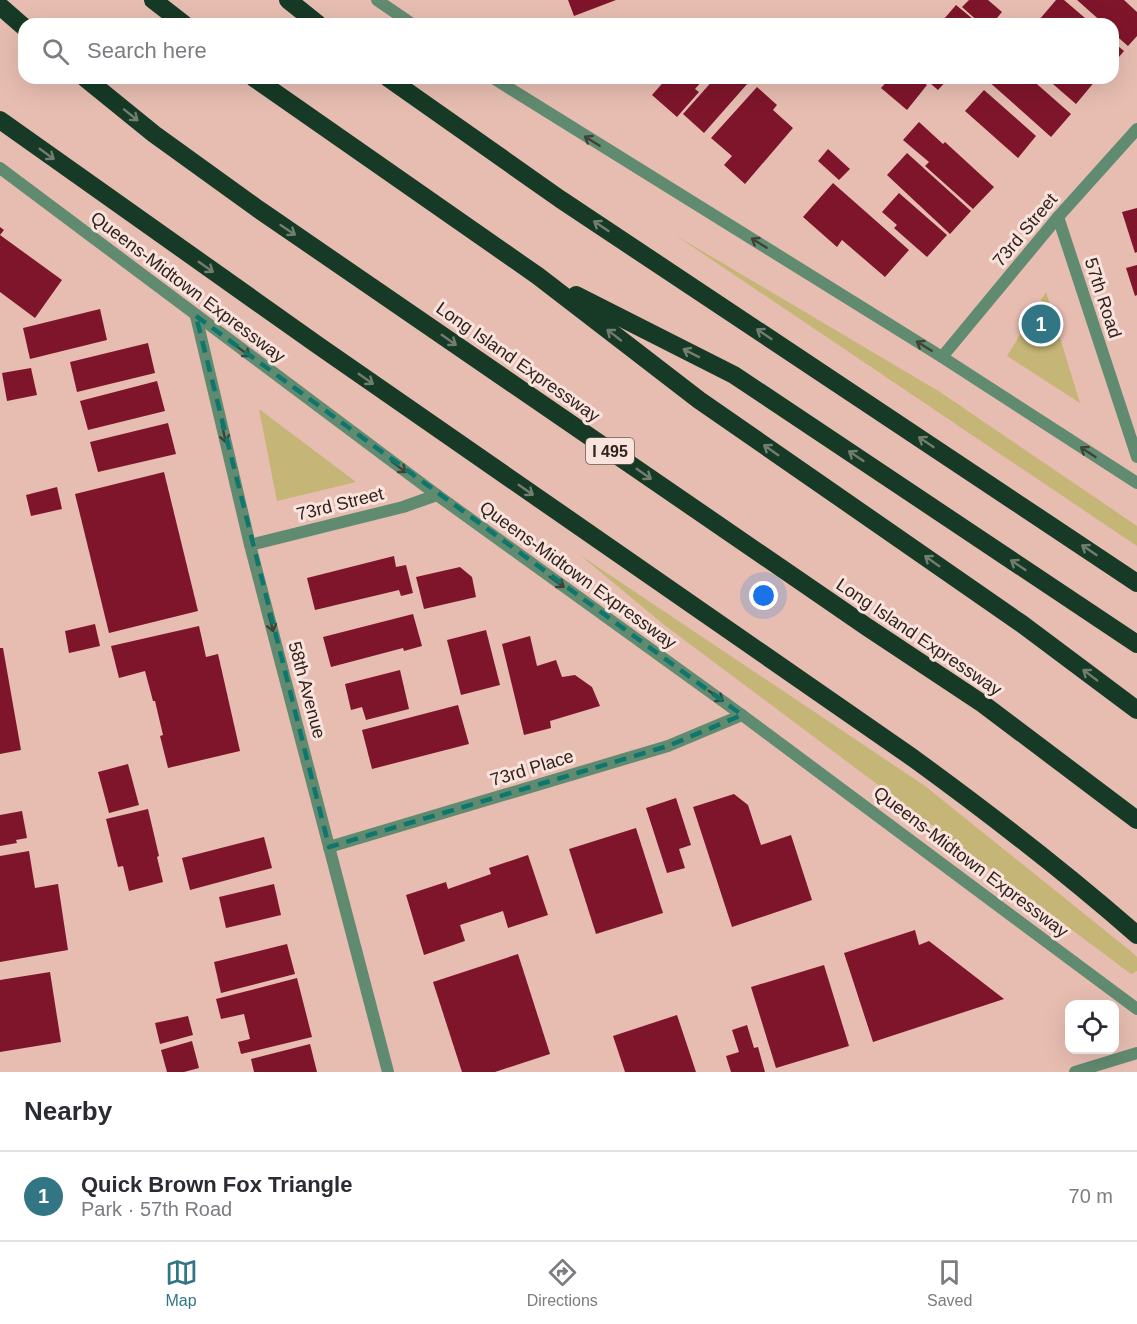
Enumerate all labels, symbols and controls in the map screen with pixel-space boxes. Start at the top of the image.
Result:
search box [18,18,1119,84]
icon: search [39,35,72,68]
text: Search here [87,38,207,63]
one-way arrow [123,108,139,121]
one-way arrow [584,134,601,147]
one-way arrow [39,148,55,160]
street label: 73rd Street [989,189,1061,271]
street label: Queens-Midtown Expressway [87,207,289,367]
one-way arrow [593,220,610,232]
one-way arrow [280,224,296,236]
one-way arrow [751,236,768,248]
street label: 57th Road [1081,255,1125,341]
one-way arrow [198,261,214,273]
street label: Long Island Expressway [432,298,604,426]
pin: 1 [1022,302,1060,346]
one-way arrow [607,328,623,341]
one-way arrow [756,328,772,340]
one-way arrow [440,334,457,346]
one-way arrow [916,339,933,351]
one-way arrow [235,344,251,357]
one-way arrow [683,347,701,358]
one-way arrow [357,373,374,385]
one-way arrow [219,424,231,443]
one-way arrow [918,436,935,448]
road number: I 495 [586,438,634,464]
one-way arrow [764,444,780,456]
one-way arrow [1080,445,1097,457]
one-way arrow [848,450,865,463]
one-way arrow [391,461,407,474]
one-way arrow [636,468,652,480]
street label: 73rd Street [294,484,386,524]
one-way arrow [517,484,534,496]
street label: Queens-Midtown Expressway [476,497,680,653]
one-way arrow [1081,544,1097,556]
one-way arrow [924,555,941,567]
one-way arrow [1011,559,1027,571]
street label: Long Island Expressway [833,574,1005,700]
one-way arrow [549,576,565,588]
your location [749,581,778,610]
one-way arrow [266,613,277,632]
street label: 58th Avenue [284,639,330,741]
one-way arrow [1083,668,1099,681]
one-way arrow [707,689,723,702]
street label: 73rd Place [488,746,576,790]
street label: Queens-Midtown Expressway [870,782,1072,942]
map controls [1065,1000,1119,1054]
button: locate [1065,1000,1119,1054]
text: Nearby [24,1096,112,1126]
text: Quick Brown Fox Triangle [81,1172,352,1197]
text: 1 [38,1185,49,1207]
text: 70 m [1069,1185,1113,1207]
text: Park · 57th Road [81,1198,232,1220]
tab: Map [165,1256,198,1310]
tab: Directions [527,1256,598,1310]
tab: Saved [927,1256,972,1310]

